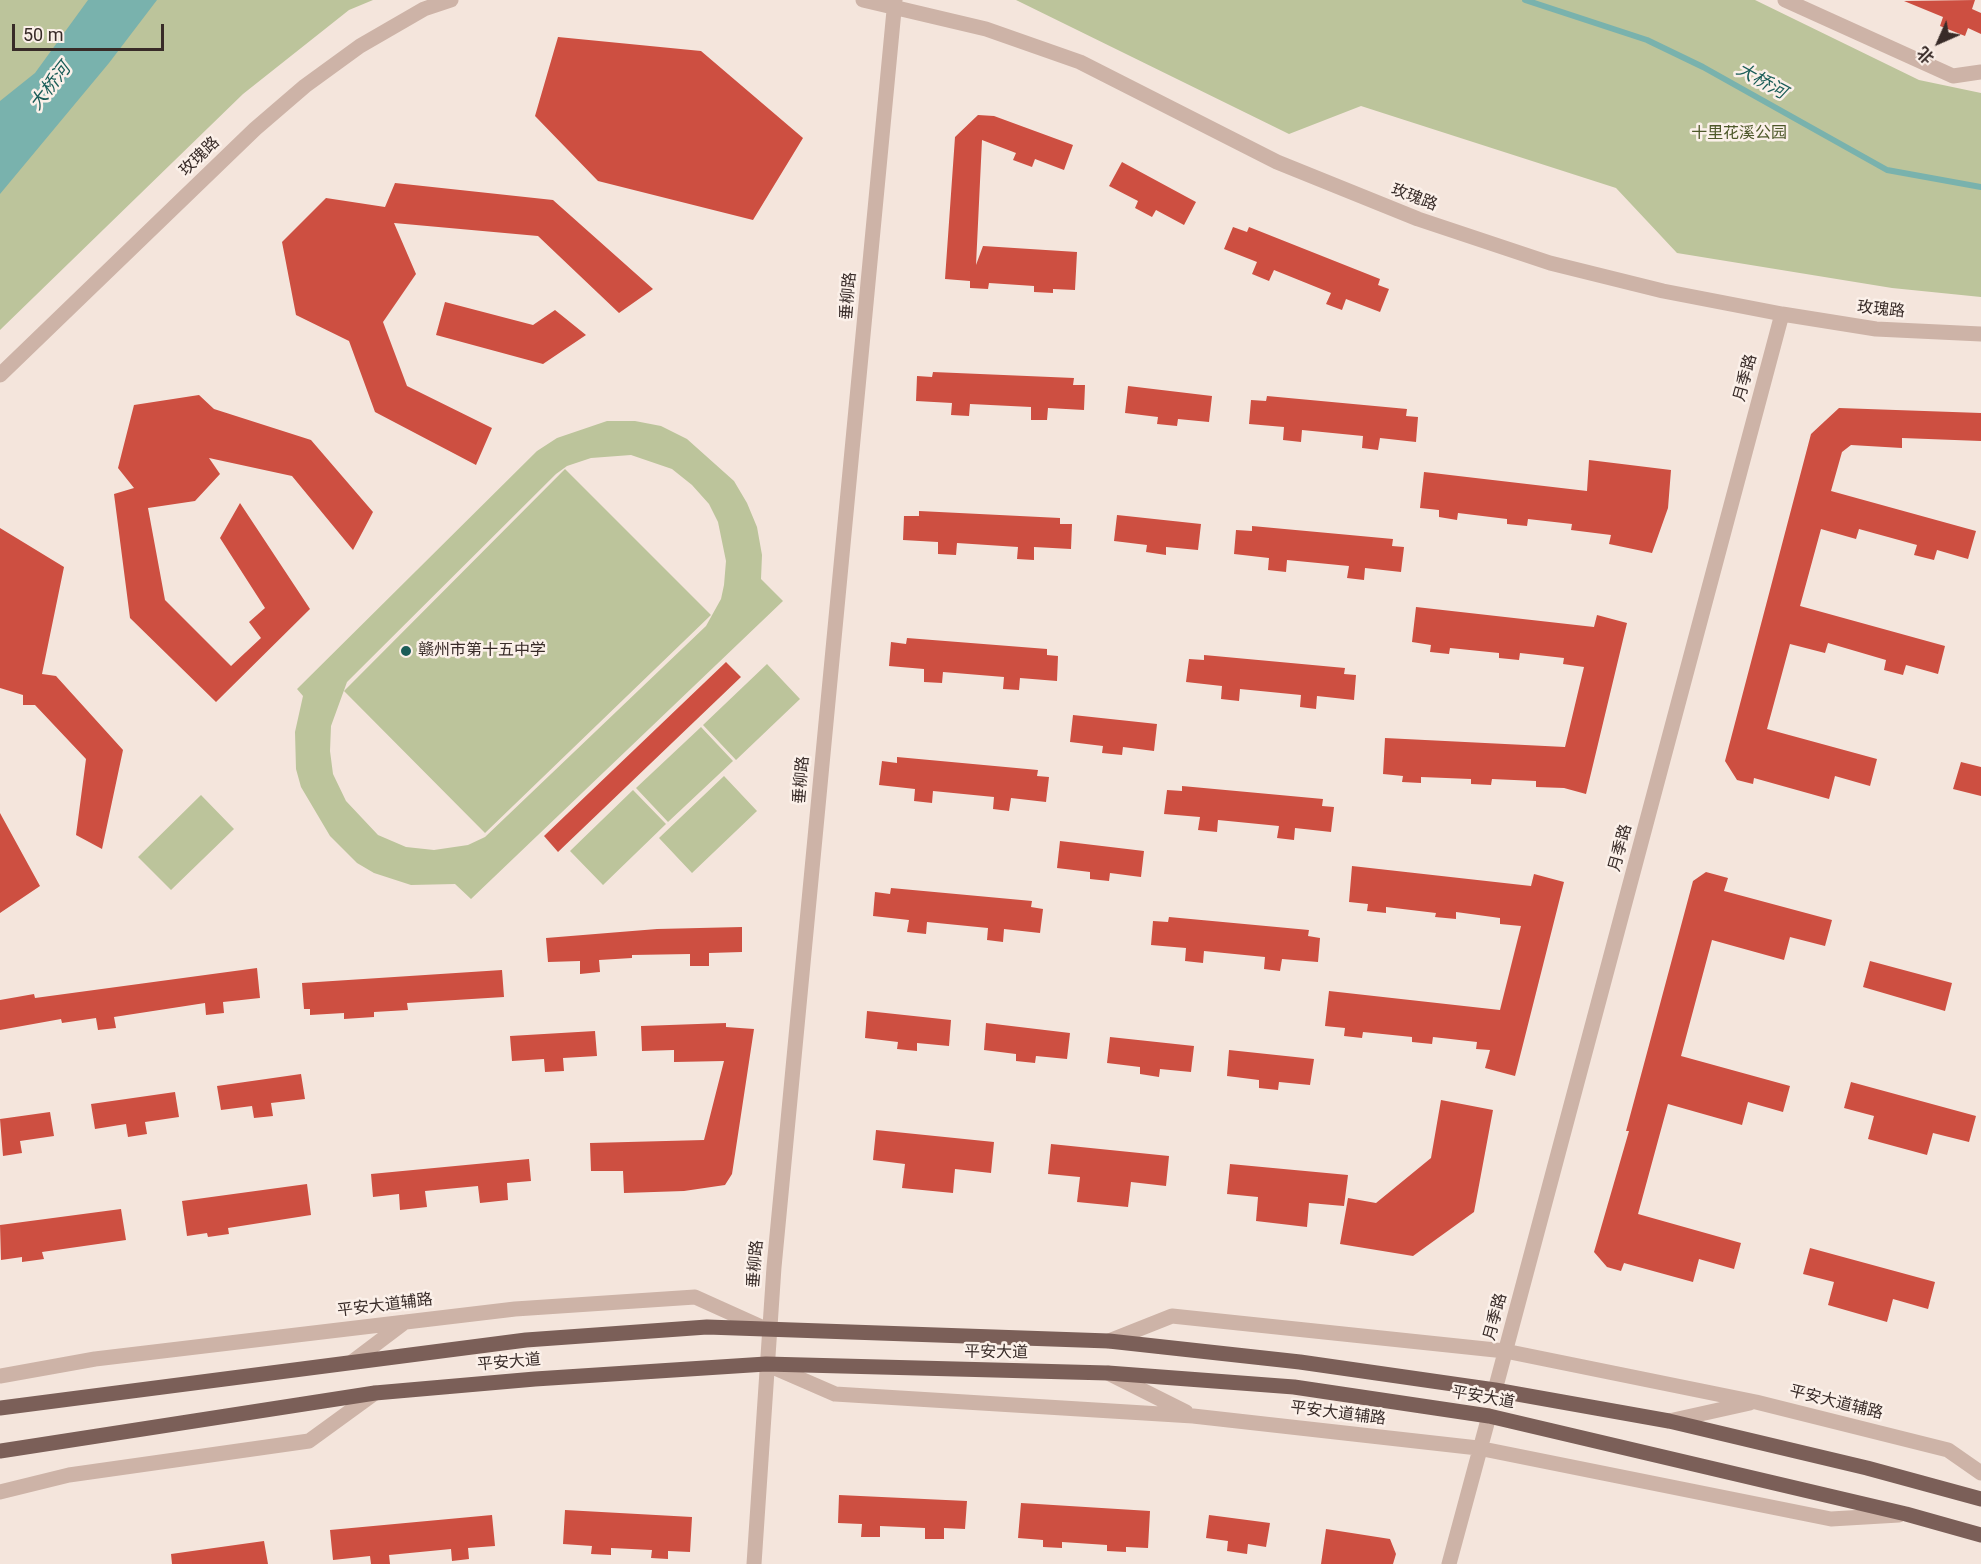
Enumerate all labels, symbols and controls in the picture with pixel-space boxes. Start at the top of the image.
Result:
scale bar [15,12,166,50]
north arrow [1909,12,1969,72]
text: 50 m [23,24,63,45]
text: 北 [1914,43,1938,67]
water label: 大桥河 [26,59,76,115]
water label: 大桥河 [1732,59,1790,105]
park label: 十里花溪公园 [1691,124,1787,144]
street label: 玫瑰路 [176,133,224,181]
street label: 玫瑰路 [1388,180,1440,216]
street label: 垂柳路 [837,271,861,321]
street label: 玫瑰路 [1856,298,1906,322]
street label: 月季路 [1731,352,1761,404]
place label: 赣州市第十五中学 [418,641,546,661]
marker: 赣州市第十五中学 [399,644,413,658]
street label: 垂柳路 [790,755,814,805]
street label: 月季路 [1606,822,1636,874]
street label: 垂柳路 [744,1239,768,1289]
street label: 平安大道辅路 [336,1291,434,1321]
street label: 月季路 [1481,1291,1511,1343]
street label: 平安大道 [964,1343,1028,1363]
street label: 平安大道 [476,1351,542,1375]
street label: 平安大道辅路 [1787,1382,1885,1424]
street label: 平安大道 [1450,1383,1516,1413]
street label: 平安大道辅路 [1289,1399,1387,1429]

